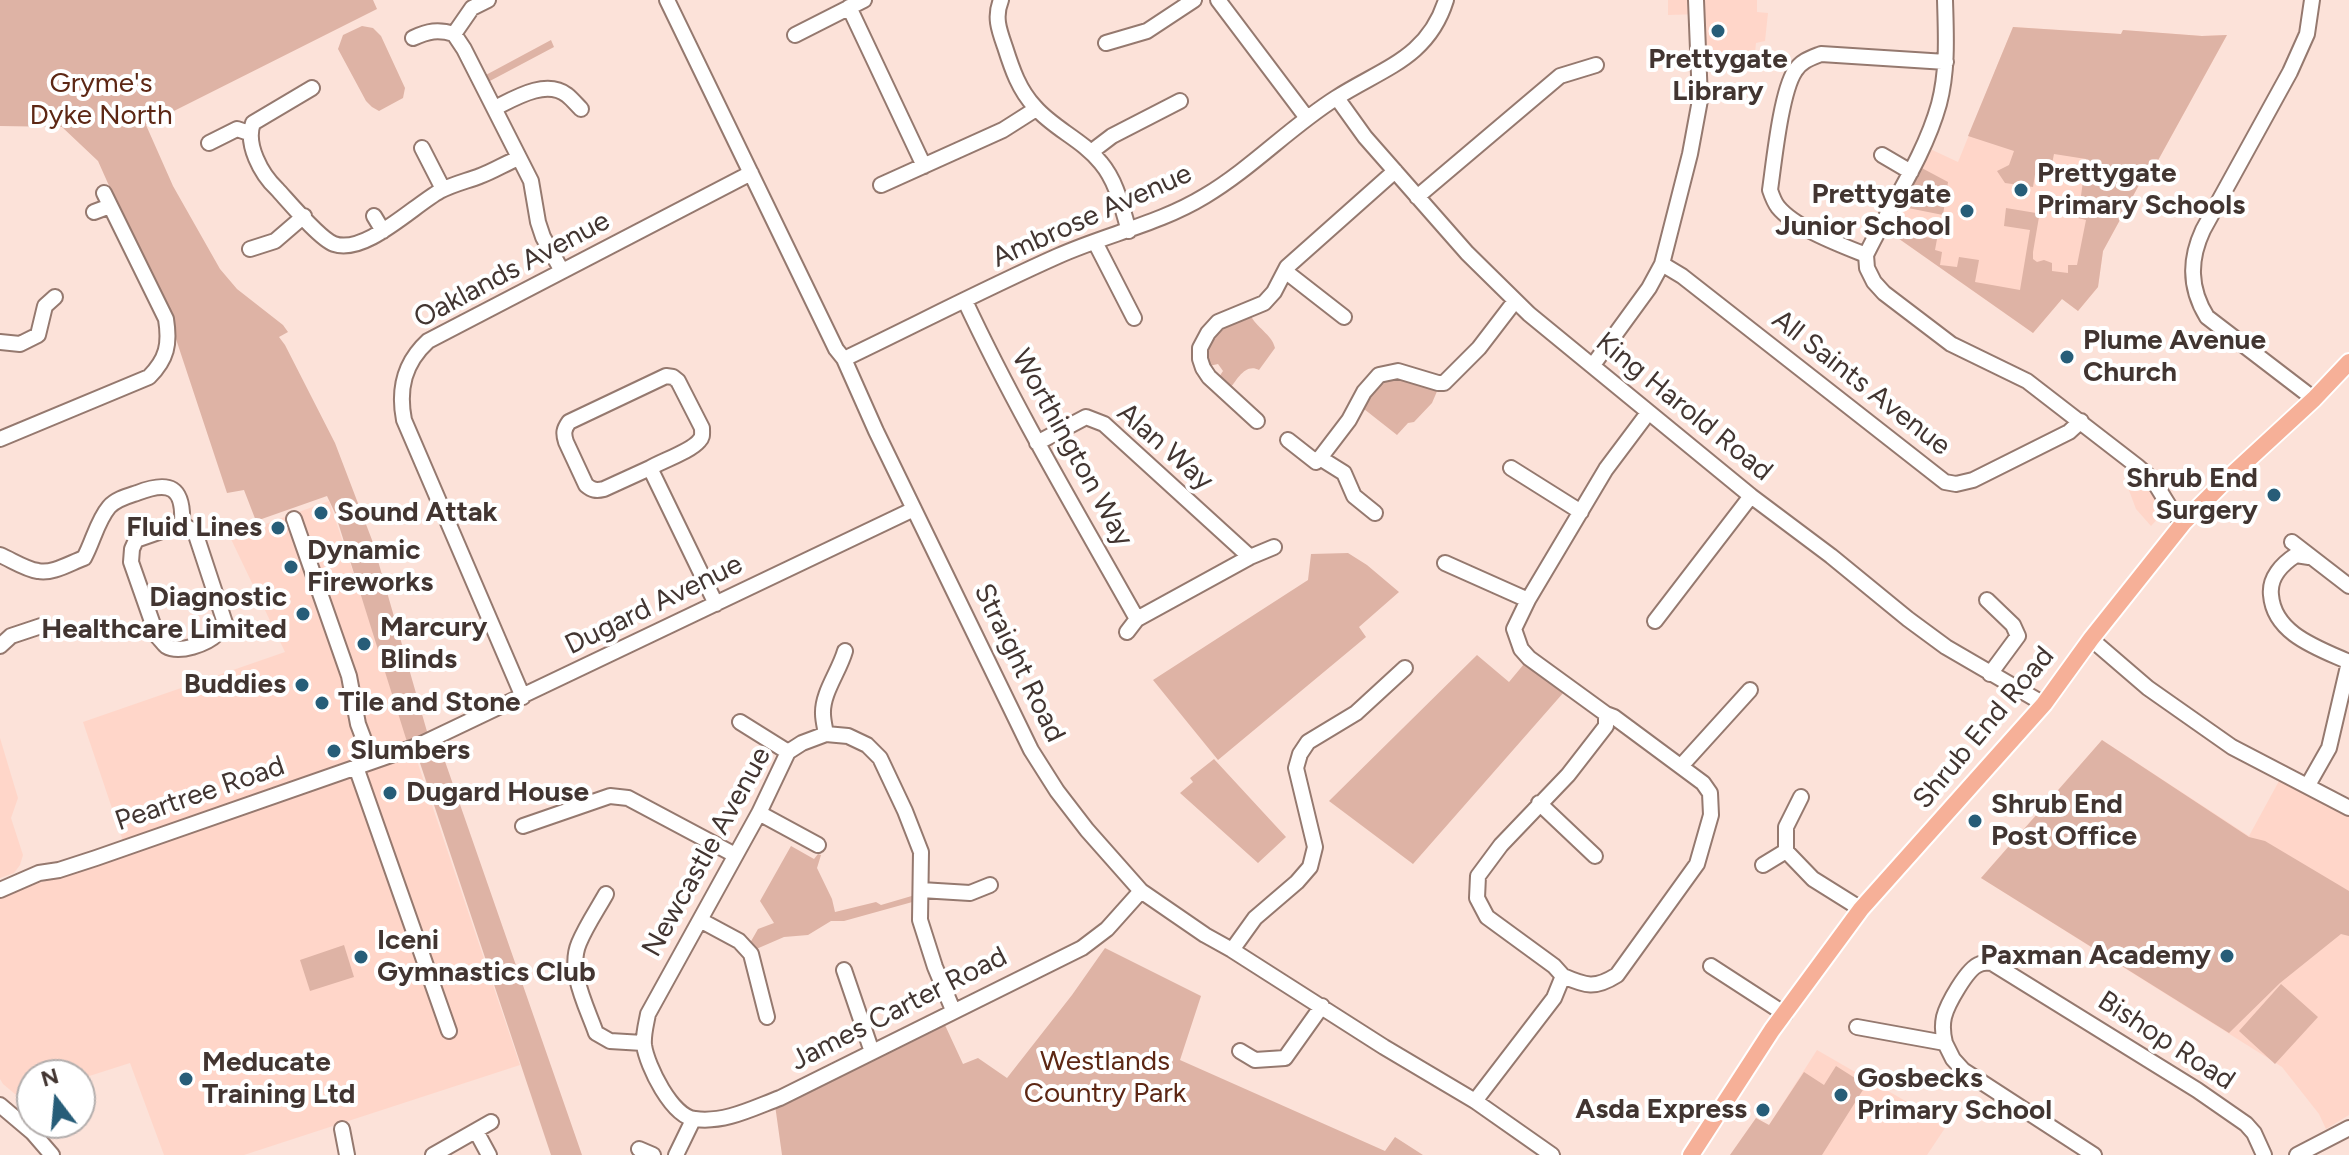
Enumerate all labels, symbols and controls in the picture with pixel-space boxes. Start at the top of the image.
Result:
marker: Prettygate Library [1709,22,1727,40]
place label: Prettygate Library [1648,43,1788,109]
park label: Gryme's Dyke North [29,67,173,133]
street label: Ambrose Avenue [987,157,1197,275]
place label: Prettygate Primary Schools [2037,157,2245,223]
place label: Prettygate Junior School [1775,178,1951,244]
marker: Prettygate Primary Schools [2012,181,2030,199]
marker: Prettygate Junior School [1958,202,1976,220]
street label: Oaklands Avenue [408,204,616,336]
street label: All Saints Avenue [1765,303,1957,463]
place label: Plume Avenue Church [2083,324,2266,390]
street label: King Harold Road [1589,326,1779,488]
street label: Worthington Way [1004,344,1140,552]
marker: Plume Avenue Church [2058,348,2076,366]
street label: Alan Way [1110,396,1220,498]
place label: Shrub End Surgery [2126,462,2258,528]
marker: Shrub End Surgery [2265,486,2283,504]
place label: Sound Attak [337,496,498,530]
marker: Sound Attak [312,504,330,522]
place label: Fluid Lines [126,511,262,545]
marker: Fluid Lines [269,519,287,537]
place label: Dynamic Fireworks [307,534,433,600]
street label: Dugard Avenue [560,548,748,662]
marker: Dynamic Fireworks [282,558,300,576]
street label: Straight Road [966,578,1072,748]
place label: Diagnostic Healthcare Limited [41,581,287,647]
marker: Diagnostic Healthcare Limited [294,605,312,623]
place label: Marcury Blinds [380,611,487,677]
marker: Marcury Blinds [355,635,373,653]
street label: Shrub End Road [1906,640,2062,816]
place label: Buddies [184,668,286,702]
marker: Buddies [293,676,311,694]
place label: Tile and Stone [338,686,521,720]
marker: Tile and Stone [313,694,331,712]
place label: Slumbers [350,734,470,768]
street label: Newcastle Avenue [636,741,778,963]
marker: Slumbers [325,742,343,760]
street label: Peartree Road [111,749,289,839]
place label: Dugard House [406,776,589,810]
marker: Dugard House [381,784,399,802]
place label: Shrub End Post Office [1991,788,2137,854]
marker: Shrub End Post Office [1966,812,1984,830]
place label: Iceni Gymnastics Club [377,924,596,990]
place label: Paxman Academy [1980,939,2211,973]
street label: James Carter Road [785,940,1013,1078]
marker: Paxman Academy [2218,947,2236,965]
marker: Iceni Gymnastics Club [352,948,370,966]
street label: Bishop Road [2091,984,2241,1098]
park label: Westlands Country Park [1024,1045,1186,1111]
place label: Meducate Training Ltd [202,1046,355,1112]
north arrow [16,1059,96,1139]
text: N [38,1062,62,1093]
place label: Gosbecks Primary School [1857,1062,2052,1128]
marker: Meducate Training Ltd [177,1070,195,1088]
marker: Gosbecks Primary School [1832,1086,1850,1104]
place label: Asda Express [1575,1093,1747,1127]
marker: Asda Express [1754,1101,1772,1119]

